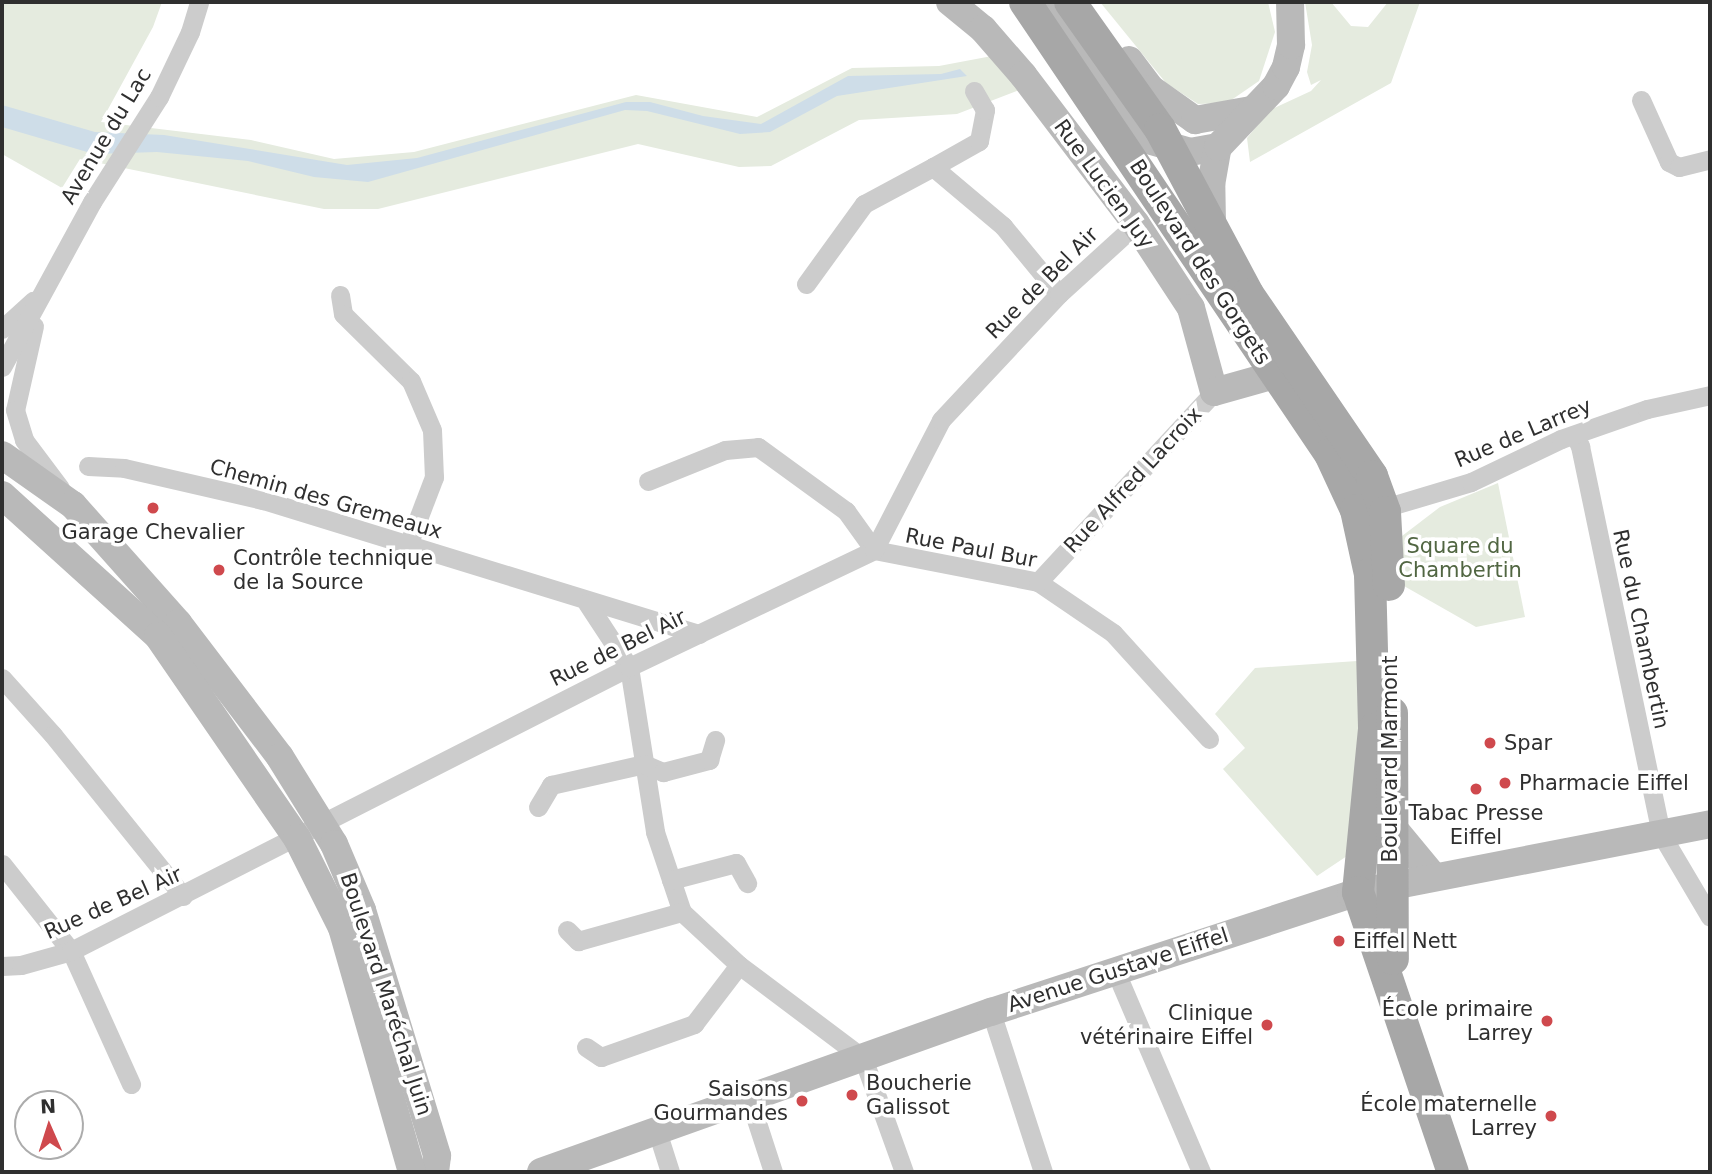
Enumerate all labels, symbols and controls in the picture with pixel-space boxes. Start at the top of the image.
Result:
street label: Avenue du Lac [56,63,156,209]
street label: Rue Lucien Juy [1049,115,1159,253]
street label: Boulevard des Gorgets [1124,155,1276,369]
street label: Rue de Bel Air [981,222,1103,344]
street label: Rue de Larrey [1451,393,1595,473]
street label: Rue Alfred Lacroix [1059,402,1207,558]
street label: Chemin des Gremeaux [207,454,445,544]
marker: Garage Chevalier [145,500,161,516]
place label: Garage Chevalier [62,519,244,545]
street label: Rue Paul Bur [903,523,1039,573]
street label: Rue du Chambertin [1608,527,1674,731]
park label: Square du Chambertin [1398,533,1522,583]
place label: Contrôle technique de la Source [233,545,433,595]
marker: Contrôle technique de la Source [211,562,227,578]
street label: Rue de Bel Air [546,604,690,692]
street label: Boulevard Marmont [1377,656,1403,862]
place label: Spar [1504,730,1552,756]
marker: Spar [1482,735,1498,751]
place label: Pharmacie Eiffel [1519,770,1689,796]
marker: Pharmacie Eiffel [1497,775,1513,791]
marker: Tabac Presse Eiffel [1468,781,1484,797]
place label: Tabac Presse Eiffel [1409,800,1543,850]
street label: Rue de Bel Air [40,861,186,945]
street label: Boulevard Maréchal Juin [335,869,437,1119]
street label: Avenue Gustave Eiffel [1004,922,1232,1018]
place label: Eiffel Nett [1353,928,1457,954]
marker: Eiffel Nett [1331,933,1347,949]
place label: École primaire Larrey [1382,996,1533,1046]
place label: Clinique vétérinaire Eiffel [1080,1000,1253,1050]
marker: École primaire Larrey [1539,1013,1555,1029]
marker: Clinique vétérinaire Eiffel [1259,1017,1275,1033]
place label: Boucherie Galissot [866,1070,972,1120]
place label: Saisons Gourmandes [653,1076,788,1126]
marker: Boucherie Galissot [844,1087,860,1103]
north arrow [14,1090,84,1160]
place label: École maternelle Larrey [1360,1091,1537,1141]
marker: Saisons Gourmandes [794,1093,810,1109]
text: N [39,1095,57,1117]
marker: École maternelle Larrey [1543,1108,1559,1124]

